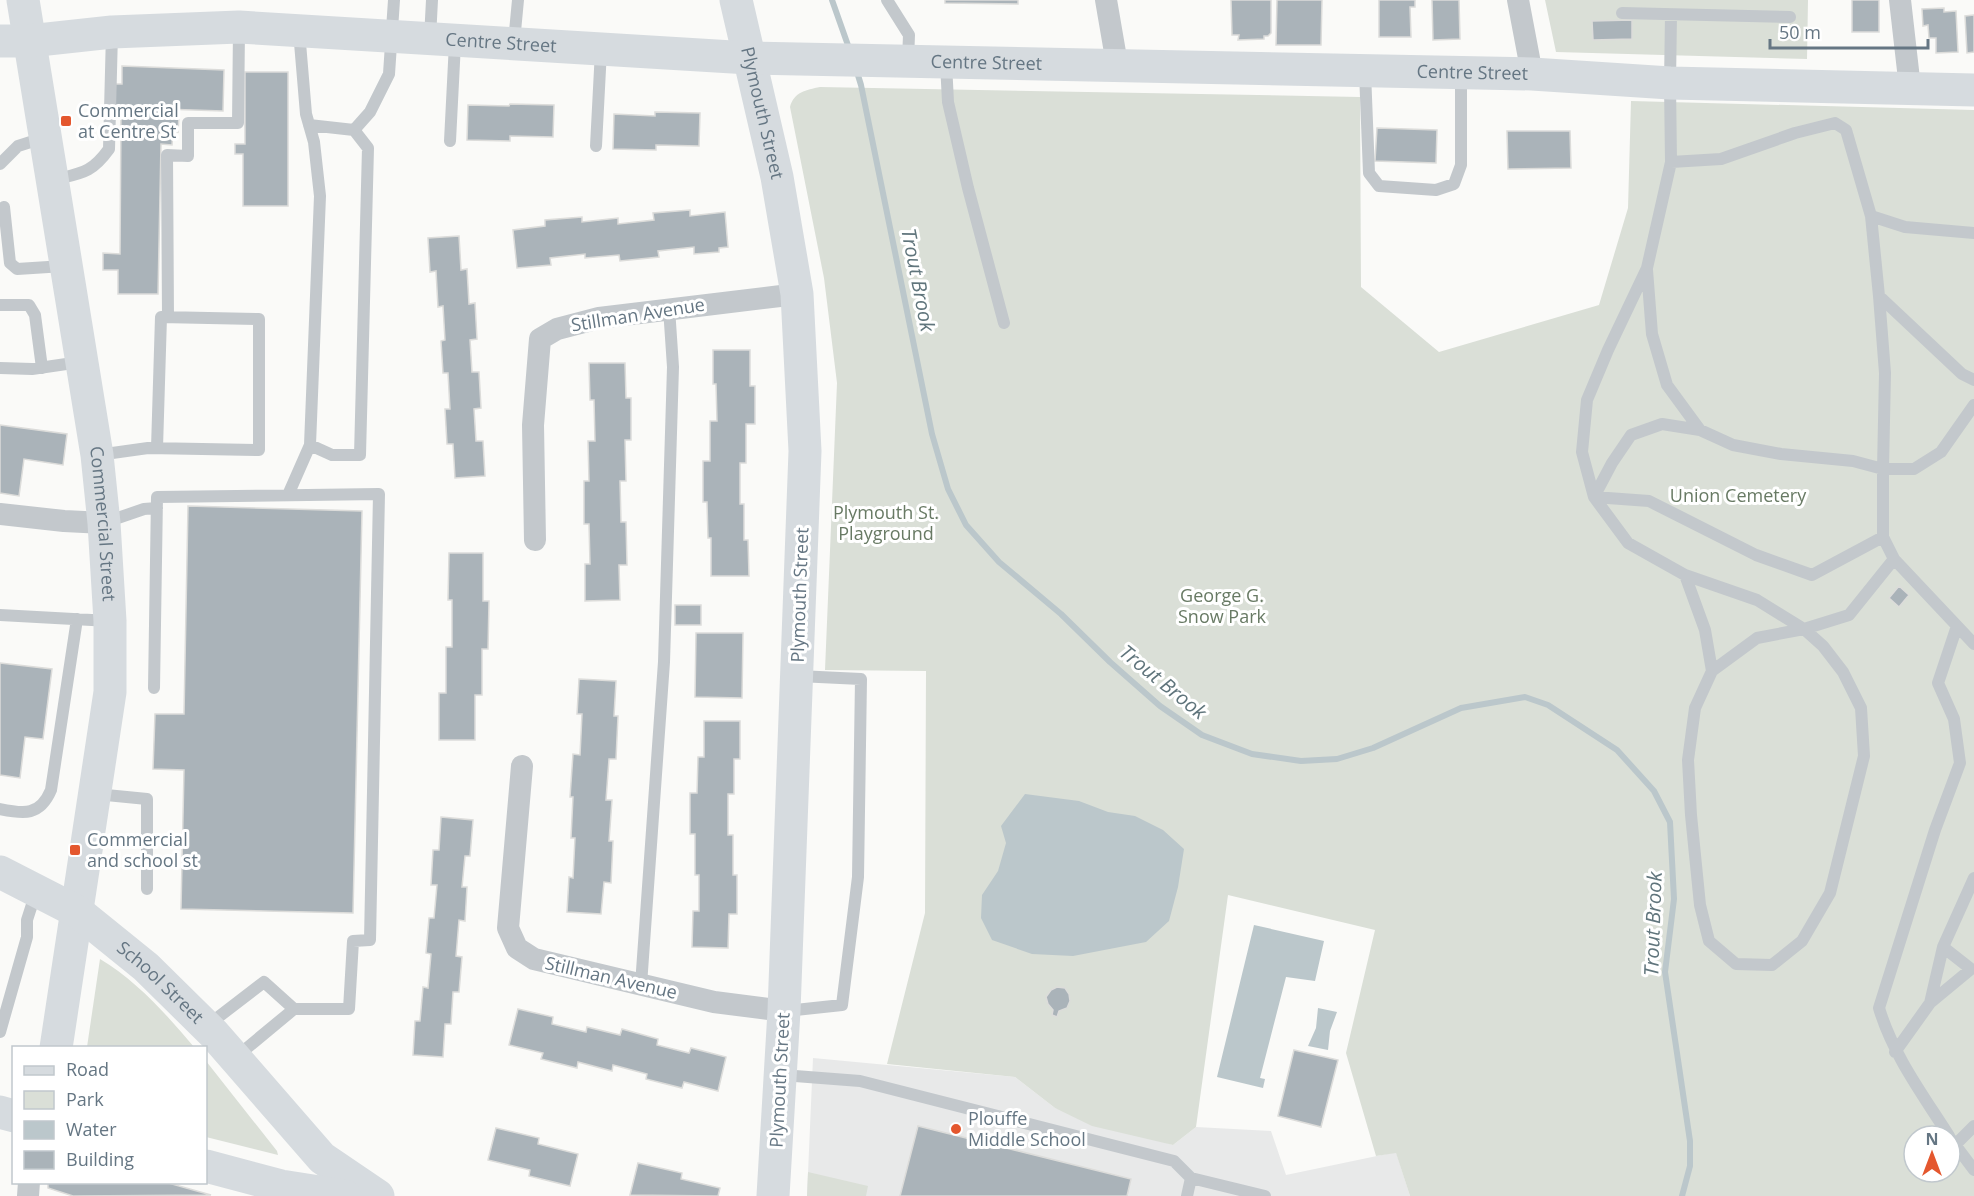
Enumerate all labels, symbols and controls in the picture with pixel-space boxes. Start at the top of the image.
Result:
scale bar [1770,12,1928,50]
text: 50 m [1779,20,1821,44]
street label: Centre Street [445,27,557,57]
street label: Plymouth Street [736,44,790,181]
street label: Centre Street [931,49,1042,75]
street label: Centre Street [1416,59,1528,85]
place label: Commercial at Centre St [78,98,179,143]
marker: Commercial at Centre St [59,114,73,128]
water label: Trout Brook [895,226,942,335]
street label: Stillman Avenue [569,292,706,336]
street label: Commercial Street [85,444,122,602]
park label: Union Cemetery [1670,483,1807,507]
park label: Plymouth St. Playground [833,500,939,545]
street label: Plymouth Street [785,527,813,663]
park label: George G. Snow Park [1178,583,1267,628]
water label: Trout Brook [1114,638,1213,726]
place label: Commercial and school st [87,827,198,872]
marker: Commercial and school st [68,843,82,857]
water label: Trout Brook [1637,870,1668,977]
street label: School Street [112,935,209,1028]
street label: Stillman Avenue [543,950,680,1004]
street label: Plymouth Street [763,1012,795,1148]
legend [12,1046,207,1184]
text: Road [66,1057,109,1081]
text: Park [66,1087,104,1111]
place label: Plouffe Middle School [968,1106,1086,1151]
text: Water [66,1117,117,1141]
marker: Plouffe Middle School [949,1122,963,1136]
north arrow [1902,1124,1962,1184]
text: N [1925,1128,1939,1150]
text: Building [66,1147,134,1171]

